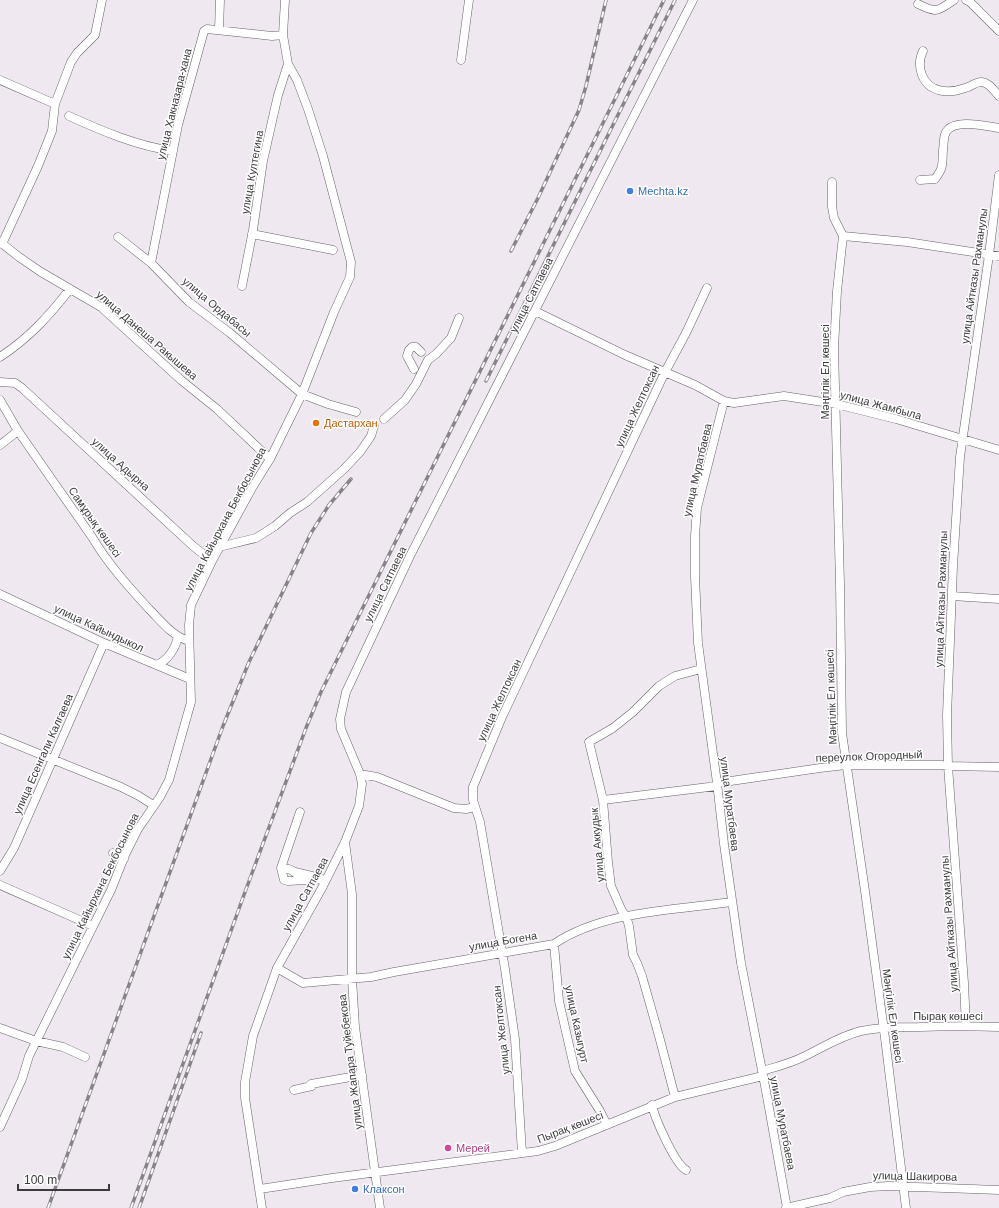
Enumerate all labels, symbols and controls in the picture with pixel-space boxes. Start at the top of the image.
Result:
street label: улица Хакназара-хана [154,46,194,161]
street label: улица Култегина [239,128,265,215]
place label: Mechta.kz [638,185,688,197]
marker: Mechta.kz [625,186,635,196]
street label: улица Айтказы Рахманулы [959,207,989,345]
street label: улица Сатпаева [507,255,555,334]
street label: улица Ордабасы [180,275,254,339]
street label: улица Данеша Ракышева [94,288,201,383]
street label: Мәңгілік Ел көшесі [819,324,831,420]
street label: улица Желтоксан [613,363,661,449]
street label: улица Жамбыла [839,388,924,422]
place label: Дастархан [324,417,378,429]
marker: Дастархан [311,418,321,428]
street label: улица Муратбаева [680,421,714,518]
street label: улица Адырна [90,435,153,494]
street label: улица Кайырхана Бекбосынова [182,444,268,593]
street label: Самұрық көшесі [66,485,124,559]
street label: улица Айтказы Рахманулы [933,530,949,668]
street label: улица Сатпаева [362,544,409,624]
street label: улица Кайындыкол [52,602,146,654]
street label: Мәңгілік Ел көшесі [823,649,839,745]
street label: улица Желтоксан [475,657,523,743]
street label: улица Есенгали Калгаева [11,691,75,816]
street label: переулок Огородный [815,748,923,764]
street label: улица Муратбаева [718,756,742,853]
street label: улица Аккудык [588,807,606,883]
street label: улица Кайырхана Бекбосынова [59,810,141,961]
street label: улица Сатпаева [280,854,331,933]
street label: улица Айтказы Рахманулы [938,855,960,993]
street label: улица Богена [468,929,539,953]
street label: Мәңгілік Ел көшесі [880,968,906,1064]
street label: улица Казыгурт [563,984,591,1064]
street label: улица Желтоксан [490,985,512,1075]
street label: улица Жапара Туйебекова [336,993,364,1130]
street label: Пырақ көшесі [913,1010,983,1022]
street label: улица Муратбаева [768,1075,798,1172]
street label: Пырақ көшесі [535,1109,605,1145]
place label: Мерей [456,1142,490,1154]
marker: Мерей [443,1143,453,1153]
scale bar [18,1166,109,1192]
street label: улица Шакирова [873,1169,958,1183]
text: 100 m [24,1173,57,1187]
place label: Клаксон [363,1183,405,1195]
marker: Клаксон [350,1184,360,1194]

